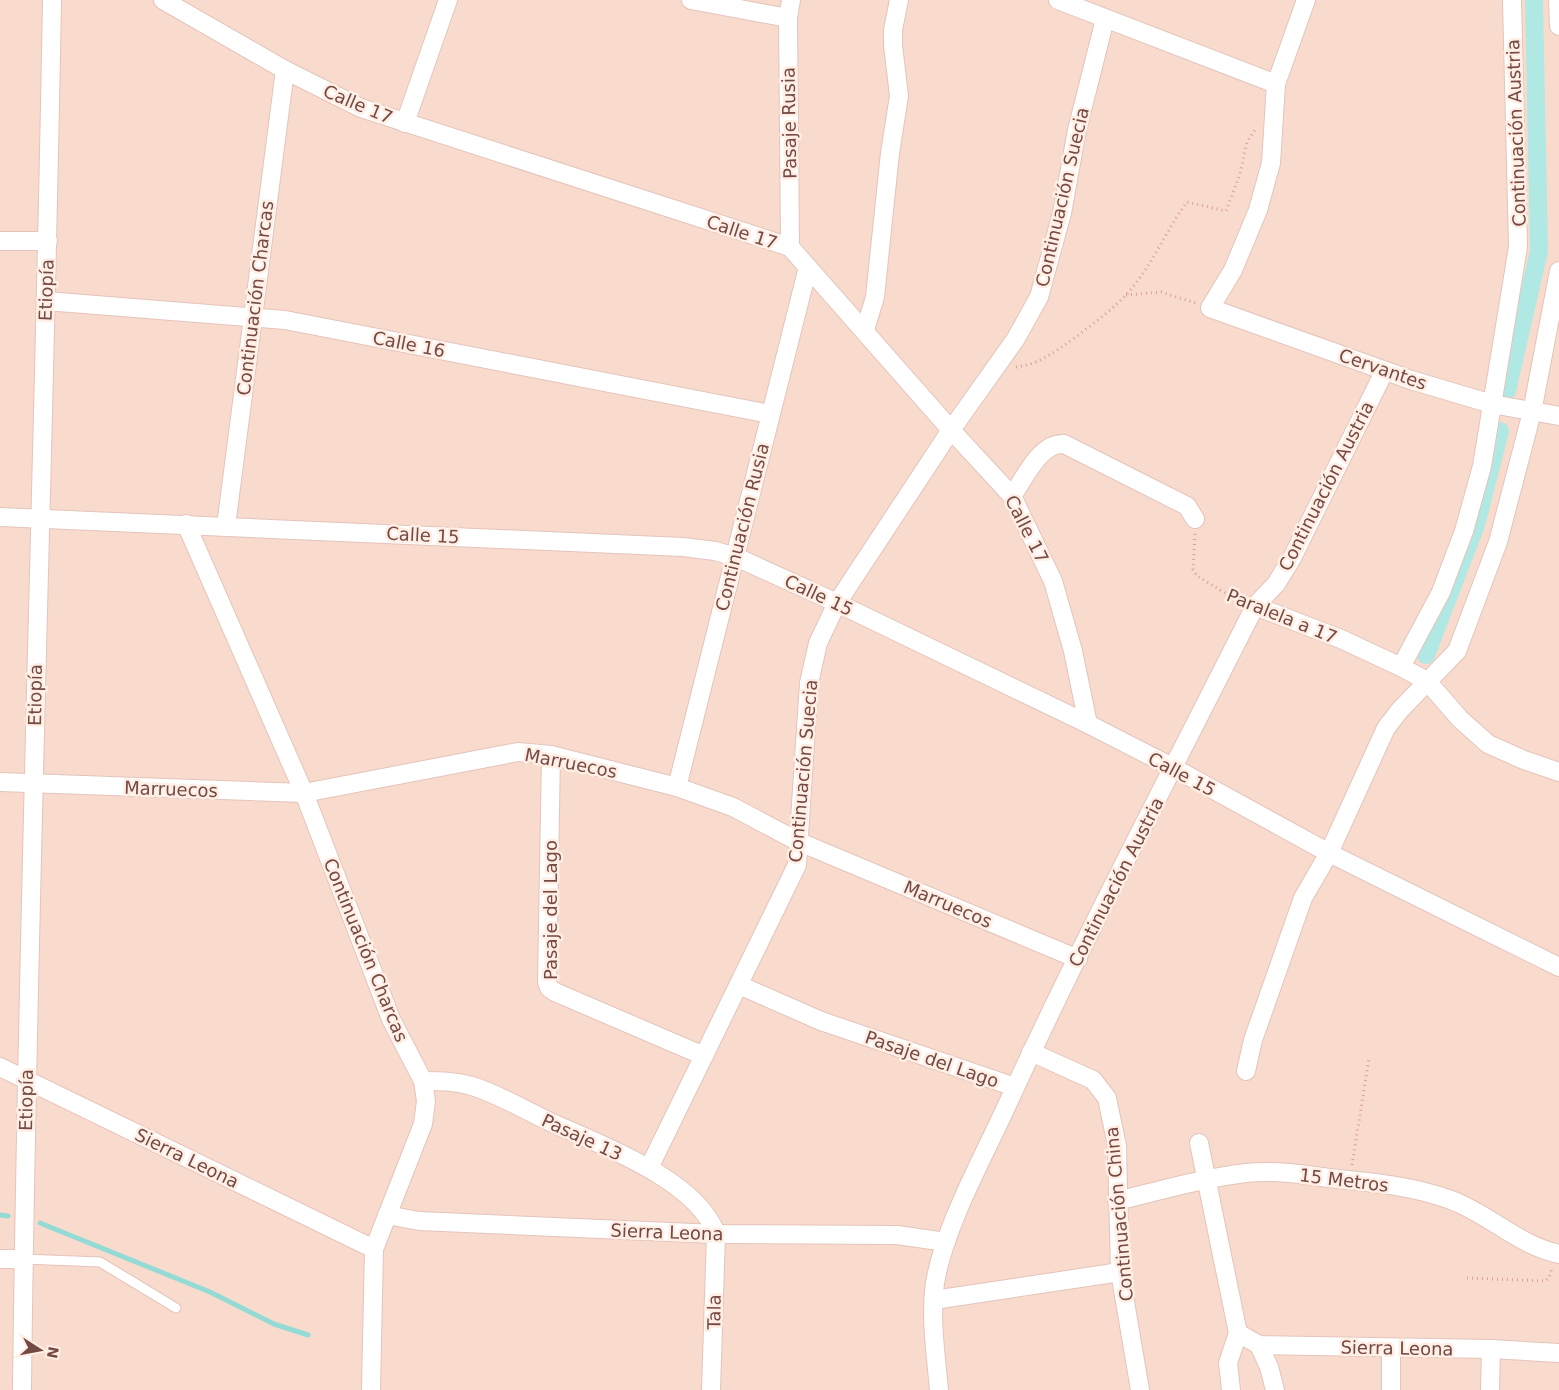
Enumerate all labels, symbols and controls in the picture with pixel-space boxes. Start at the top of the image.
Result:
street label: Continuación Austria [1502,39,1530,227]
street label: Pasaje Rusia [778,67,800,179]
street label: Calle 17 [320,80,396,128]
street label: Continuación Suecia [1031,105,1093,289]
street label: Continuación Charcas [233,199,277,397]
street label: Calle 17 [704,211,780,253]
street label: Etiopía [34,259,58,321]
street label: Calle 16 [371,327,447,361]
street label: Cervantes [1336,344,1430,394]
street label: Continuación Austria [1274,398,1378,574]
street label: Continuación Rusia [711,441,773,613]
street label: Calle 17 [1001,492,1053,566]
street label: Calle 15 [386,523,460,547]
street label: Calle 15 [781,570,857,620]
street label: Paralela a 17 [1224,584,1340,648]
street label: Etiopía [24,664,46,726]
street label: Continuación Suecia [785,679,821,863]
street label: Marruecos [523,744,619,782]
street label: Calle 15 [1145,748,1219,800]
street label: Marruecos [124,777,218,801]
street label: Continuación Austria [1064,794,1168,970]
street label: Pasaje del Lago [540,840,561,980]
street label: Continuación Charcas [320,855,412,1045]
street label: Marruecos [901,876,995,932]
street label: Pasaje del Lago [862,1026,1002,1092]
street label: Etiopía [15,1069,37,1131]
street label: Pasaje 13 [539,1109,625,1165]
street label: Sierra Leona [132,1124,242,1192]
street label: Continuación China [1101,1126,1137,1302]
street label: 15 Metros [1298,1164,1390,1196]
street label: Sierra Leona [610,1220,724,1244]
street label: Tala [703,1294,725,1331]
north arrow [15,1325,65,1375]
street label: Sierra Leona [1340,1337,1454,1359]
text: N [44,1345,62,1360]

